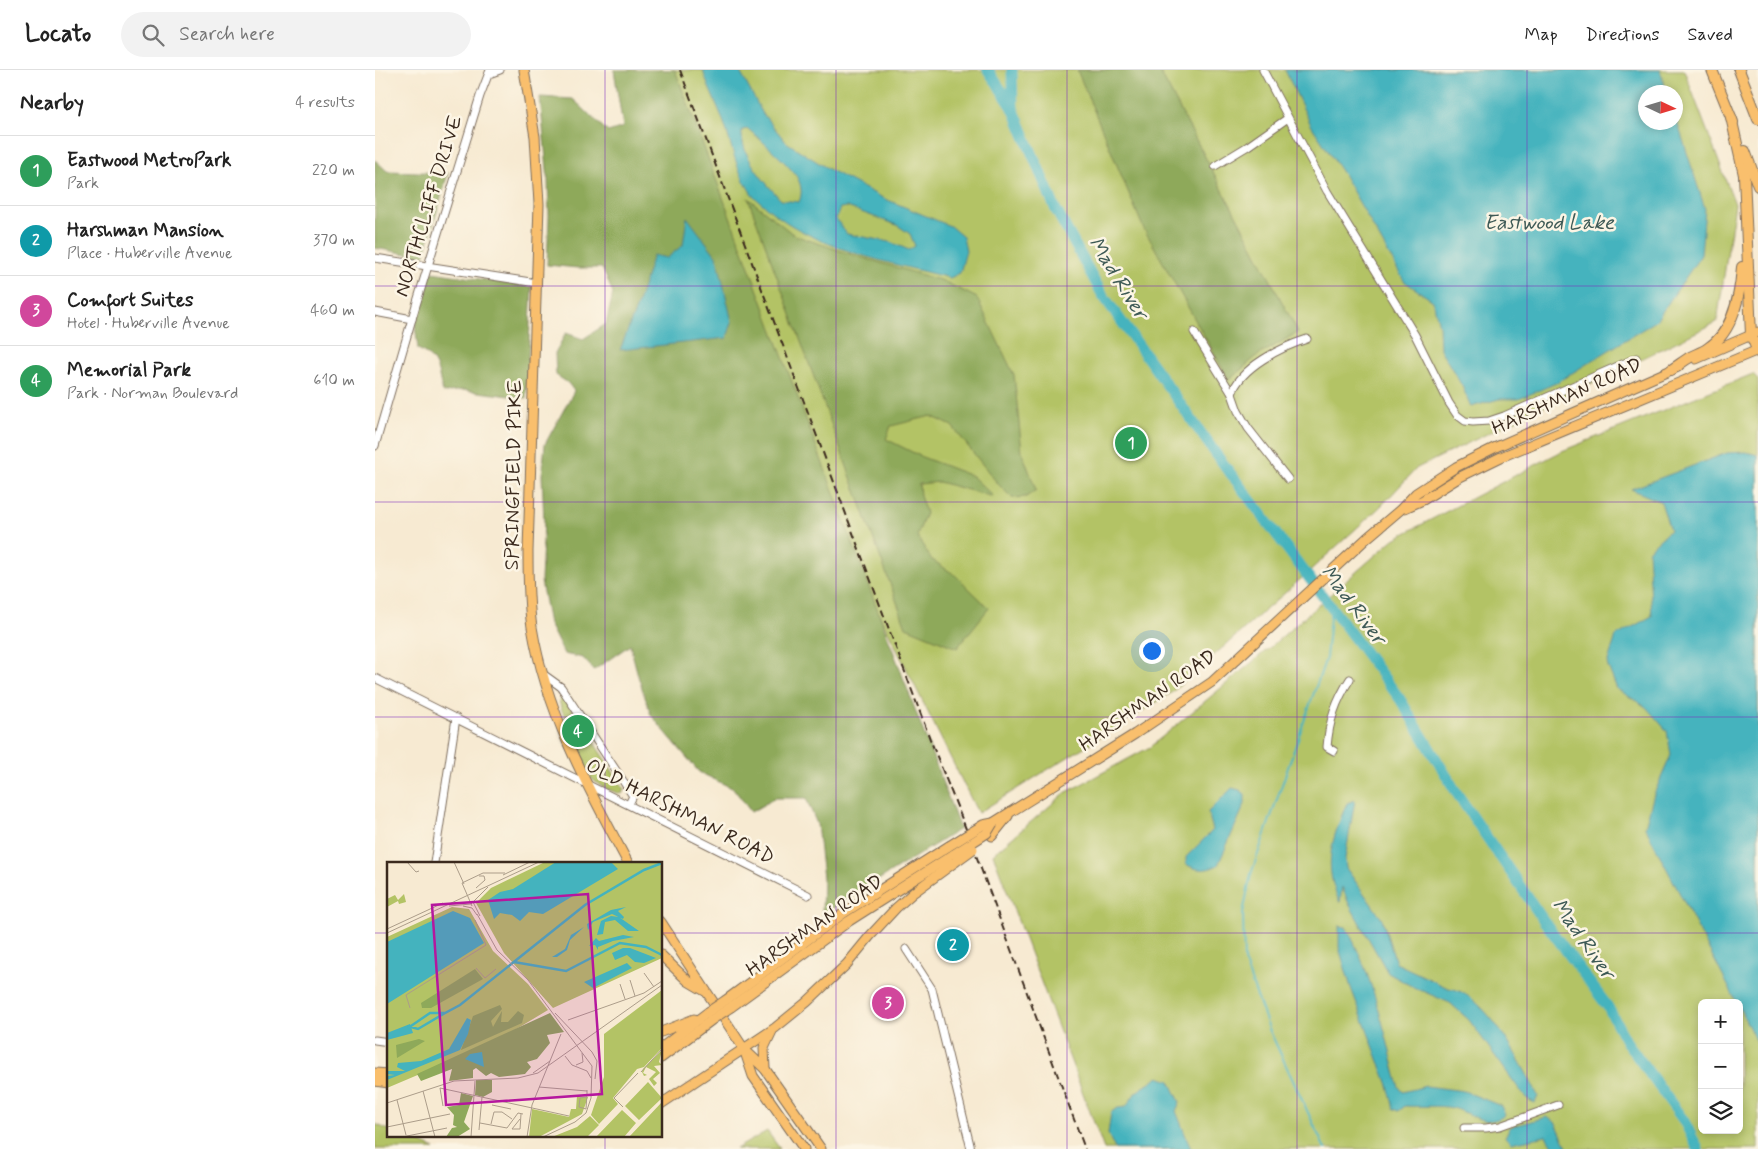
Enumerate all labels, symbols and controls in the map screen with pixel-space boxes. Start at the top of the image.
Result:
search box [121,12,471,57]
text: Locato [25,19,91,50]
icon: search [139,21,167,49]
text: Search here [179,22,275,47]
text: Map [1525,23,1558,47]
text: Directions [1586,23,1660,47]
text: Saved [1688,23,1733,47]
north arrow [1638,85,1683,130]
text: Nearby [20,89,84,117]
text: 4 results [295,92,355,113]
street label: NORTHCLIFF DRIVE [389,112,469,300]
text: Eastwood MetroPark [67,148,232,173]
text: 1 [32,160,40,181]
text: 220 m [312,160,355,181]
text: Park [67,173,99,194]
water label: Eastwood Lake [1484,209,1615,237]
text: Harshman Mansion [67,218,224,243]
text: 2 [32,230,40,251]
text: 370 m [313,230,355,251]
water label: Mad River [1082,231,1156,328]
text: Place · Huberville Avenue [67,243,232,264]
text: Comfort Suites [67,288,194,313]
text: 3 [32,300,40,321]
text: 460 m [310,300,355,321]
text: Hotel · Huberville Avenue [67,313,230,334]
street label: HARSHMAN ROAD [1487,352,1647,442]
text: Memorial Park [67,358,191,383]
text: 4 [31,370,41,391]
text: 610 m [313,370,355,391]
street label: SPRINGFIELD PIKE [499,379,529,571]
text: Park · Norman Boulevard [67,383,238,404]
pin: 1 [1115,424,1147,462]
water label: Mad River [1314,560,1394,653]
your location [1139,638,1165,664]
street label: HARSHMAN ROAD [1074,643,1222,759]
pin: 4 [562,712,594,750]
street label: OLD HARSHMAN ROAD [581,753,779,871]
inset map [387,862,663,1136]
street label: HARSHMAN ROAD [741,868,889,984]
water label: Mad River [1545,893,1623,988]
pin: 2 [937,926,969,964]
pin: 3 [872,984,904,1022]
map controls [1698,999,1743,1134]
button: + [1698,999,1743,1044]
button: − [1698,1044,1743,1089]
button: layers [1698,1089,1743,1134]

